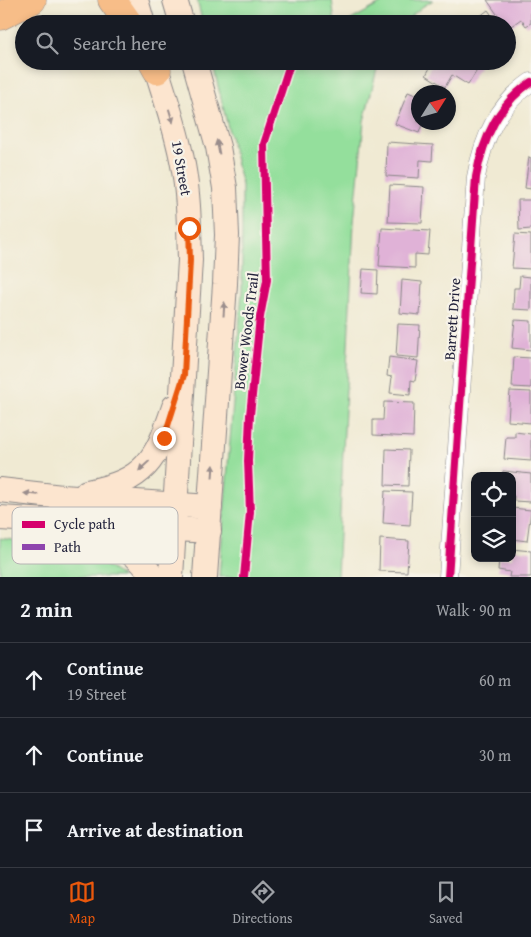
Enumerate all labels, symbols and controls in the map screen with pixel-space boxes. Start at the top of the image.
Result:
search box [15,15,516,70]
icon: search [33,29,61,57]
text: Search here [73,29,167,57]
north arrow [411,85,456,130]
one-way arrow [167,109,175,124]
street label: 19 Street [167,139,197,198]
one-way arrow [214,139,222,154]
route start [178,217,201,240]
street label: Bower Woods Trail [228,271,264,391]
street label: Barrett Drive [439,277,465,361]
one-way arrow [220,300,228,316]
route end [153,427,176,450]
one-way arrow [138,460,150,472]
one-way arrow [209,462,217,478]
map controls [471,472,516,562]
button: locate [471,472,516,517]
one-way arrow [23,490,39,498]
legend [12,507,178,564]
text: Cycle path [54,514,115,534]
button: layers [471,517,516,562]
text: Path [54,537,81,557]
text: 2 min [20,594,72,625]
text: Walk · 90 m [436,598,511,622]
text: Continue [67,654,144,682]
icon: ahead [20,666,48,694]
text: 60 m [479,668,511,692]
text: 19 Street [67,682,126,706]
icon: ahead [20,741,48,769]
text: Continue [67,741,144,769]
text: 30 m [479,743,511,767]
icon: arrive [20,816,48,844]
text: Arrive at destination [67,816,243,844]
tab: Map [68,878,96,928]
tab: Directions [232,878,293,928]
tab: Saved [429,878,463,928]

